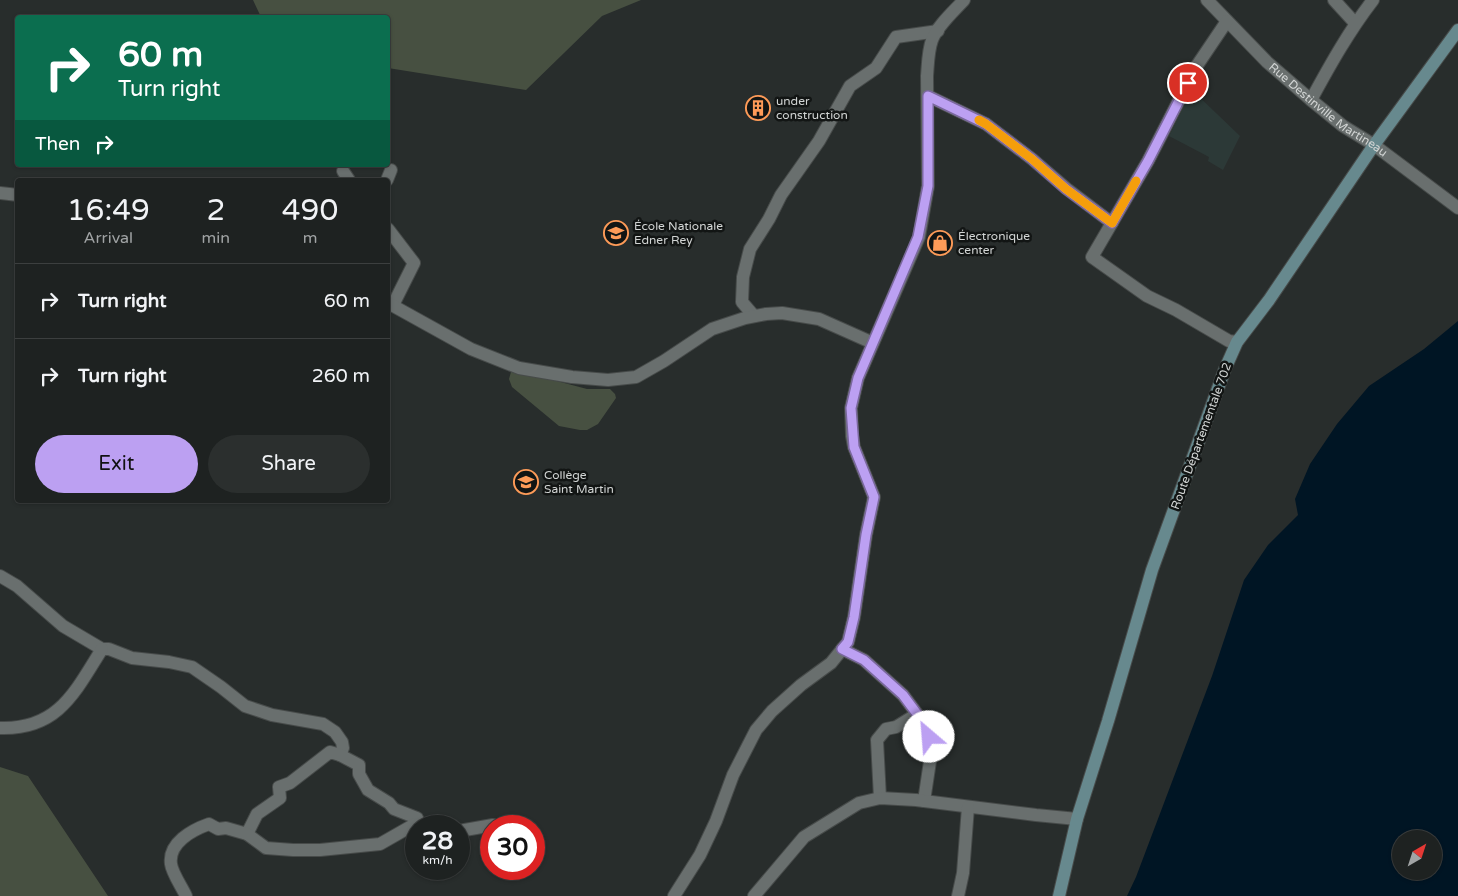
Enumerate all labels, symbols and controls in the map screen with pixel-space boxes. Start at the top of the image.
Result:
text: 60 m [118,34,203,76]
icon: right [35,35,100,100]
street label: Rue Destinville Martineau [1266,60,1390,160]
pin [1167,62,1209,104]
icon: arrive [1174,69,1202,97]
text: Turn right [118,76,220,102]
place label: under construction [776,94,848,122]
building icon: under construction [745,95,771,121]
icon: right [90,130,118,158]
text: Then [35,133,80,155]
text: 16:49 [67,192,150,229]
text: 2 [206,192,225,229]
text: 490 [282,192,338,229]
place label: École Nationale Edner Rey [634,219,723,247]
school or university icon: École Nationale Edner Rey [603,220,629,246]
text: Arrival [84,228,133,248]
text: min [202,228,230,248]
text: m [303,228,317,248]
place label: Électronique center [958,229,1030,257]
shop icon: Électronique center [927,230,953,256]
icon: right [35,287,63,315]
text: Turn right [78,290,166,312]
text: 60 m [324,290,370,312]
street label: Route Départementale 702 [1168,361,1234,511]
icon: right [35,362,63,390]
text: Turn right [78,365,166,387]
text: 260 m [312,365,370,387]
button: Exit [35,435,198,493]
button: Share [208,435,370,493]
place label: Collège Saint Martin [544,468,614,496]
school or university icon: Collège Saint Martin [513,469,539,495]
position arrow [902,710,954,762]
speed limit sign: 30 [480,815,545,880]
text: 28 [422,826,453,856]
north arrow [1392,830,1442,880]
map controls [1392,830,1442,880]
text: km/h [422,853,453,867]

